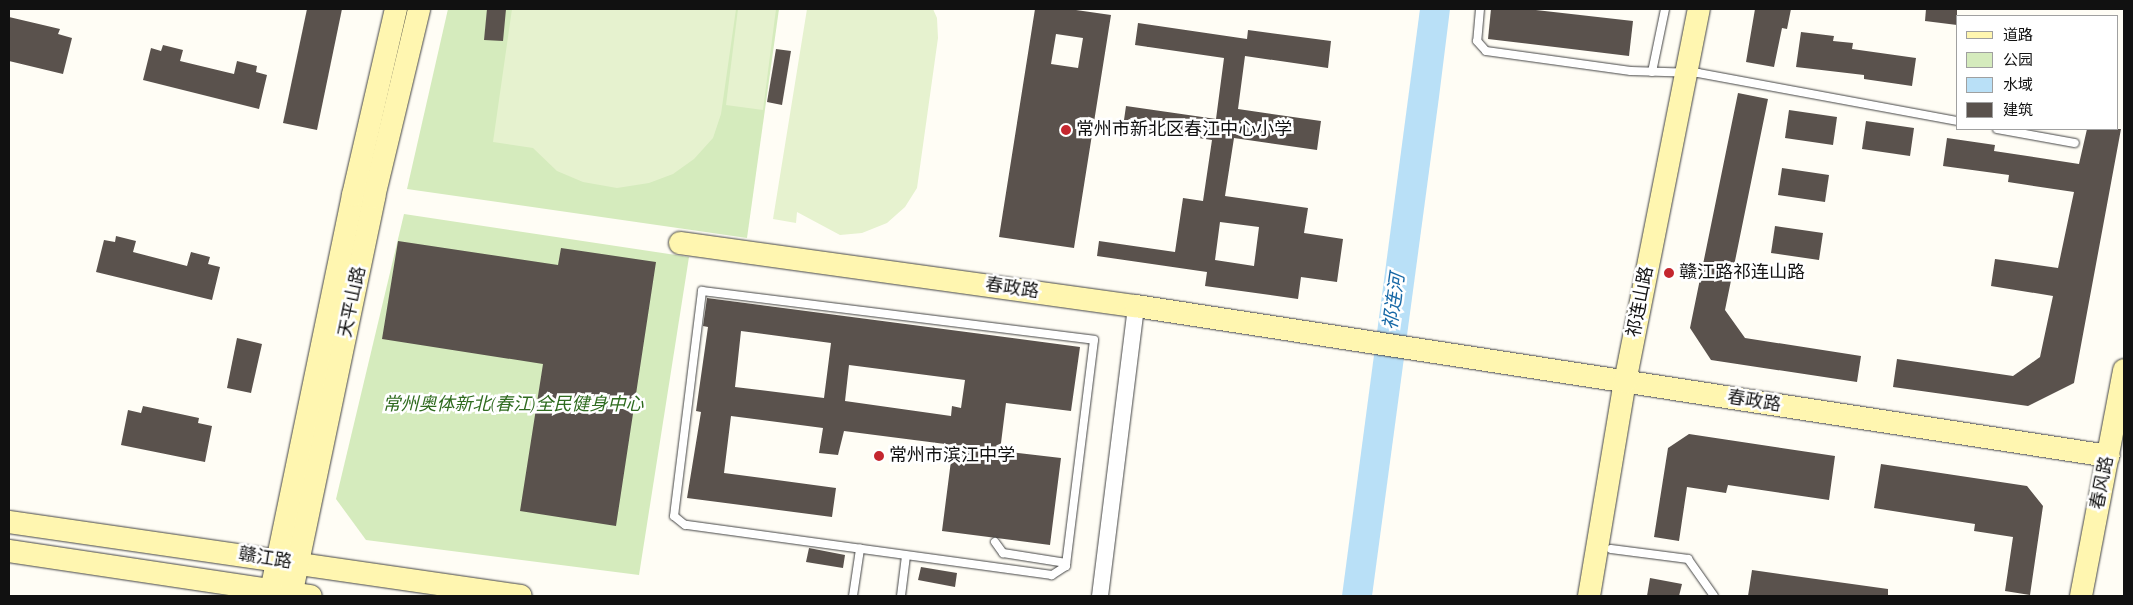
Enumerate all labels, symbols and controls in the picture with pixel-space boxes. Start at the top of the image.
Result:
legend [1956,15,2118,130]
text: 道路 [2003,24,2033,47]
text: 公园 [2003,49,2033,72]
text: 水域 [2003,74,2033,97]
text: 建筑 [2003,99,2033,122]
place label: 常州市新北区春江中心小学 [1076,119,1292,141]
marker: 常州市新北区春江中心小学 [1060,124,1072,136]
place label: 赣江路祁连山路 [1679,262,1805,284]
street label: 天平山路 [335,265,371,339]
street label: 祁连山路 [1624,265,1658,339]
marker: 赣江路祁连山路 [1663,267,1675,279]
water label: 祁连河 [1380,272,1410,332]
street label: 春政路 [984,275,1040,303]
street label: 春政路 [1726,387,1782,417]
park label: 常州奥体新北(春江)全民健身中心 [383,394,643,416]
place label: 常州市滨江中学 [889,445,1015,467]
marker: 常州市滨江中学 [873,450,885,462]
street label: 春风路 [2087,454,2119,512]
street label: 赣江路 [237,544,293,574]

